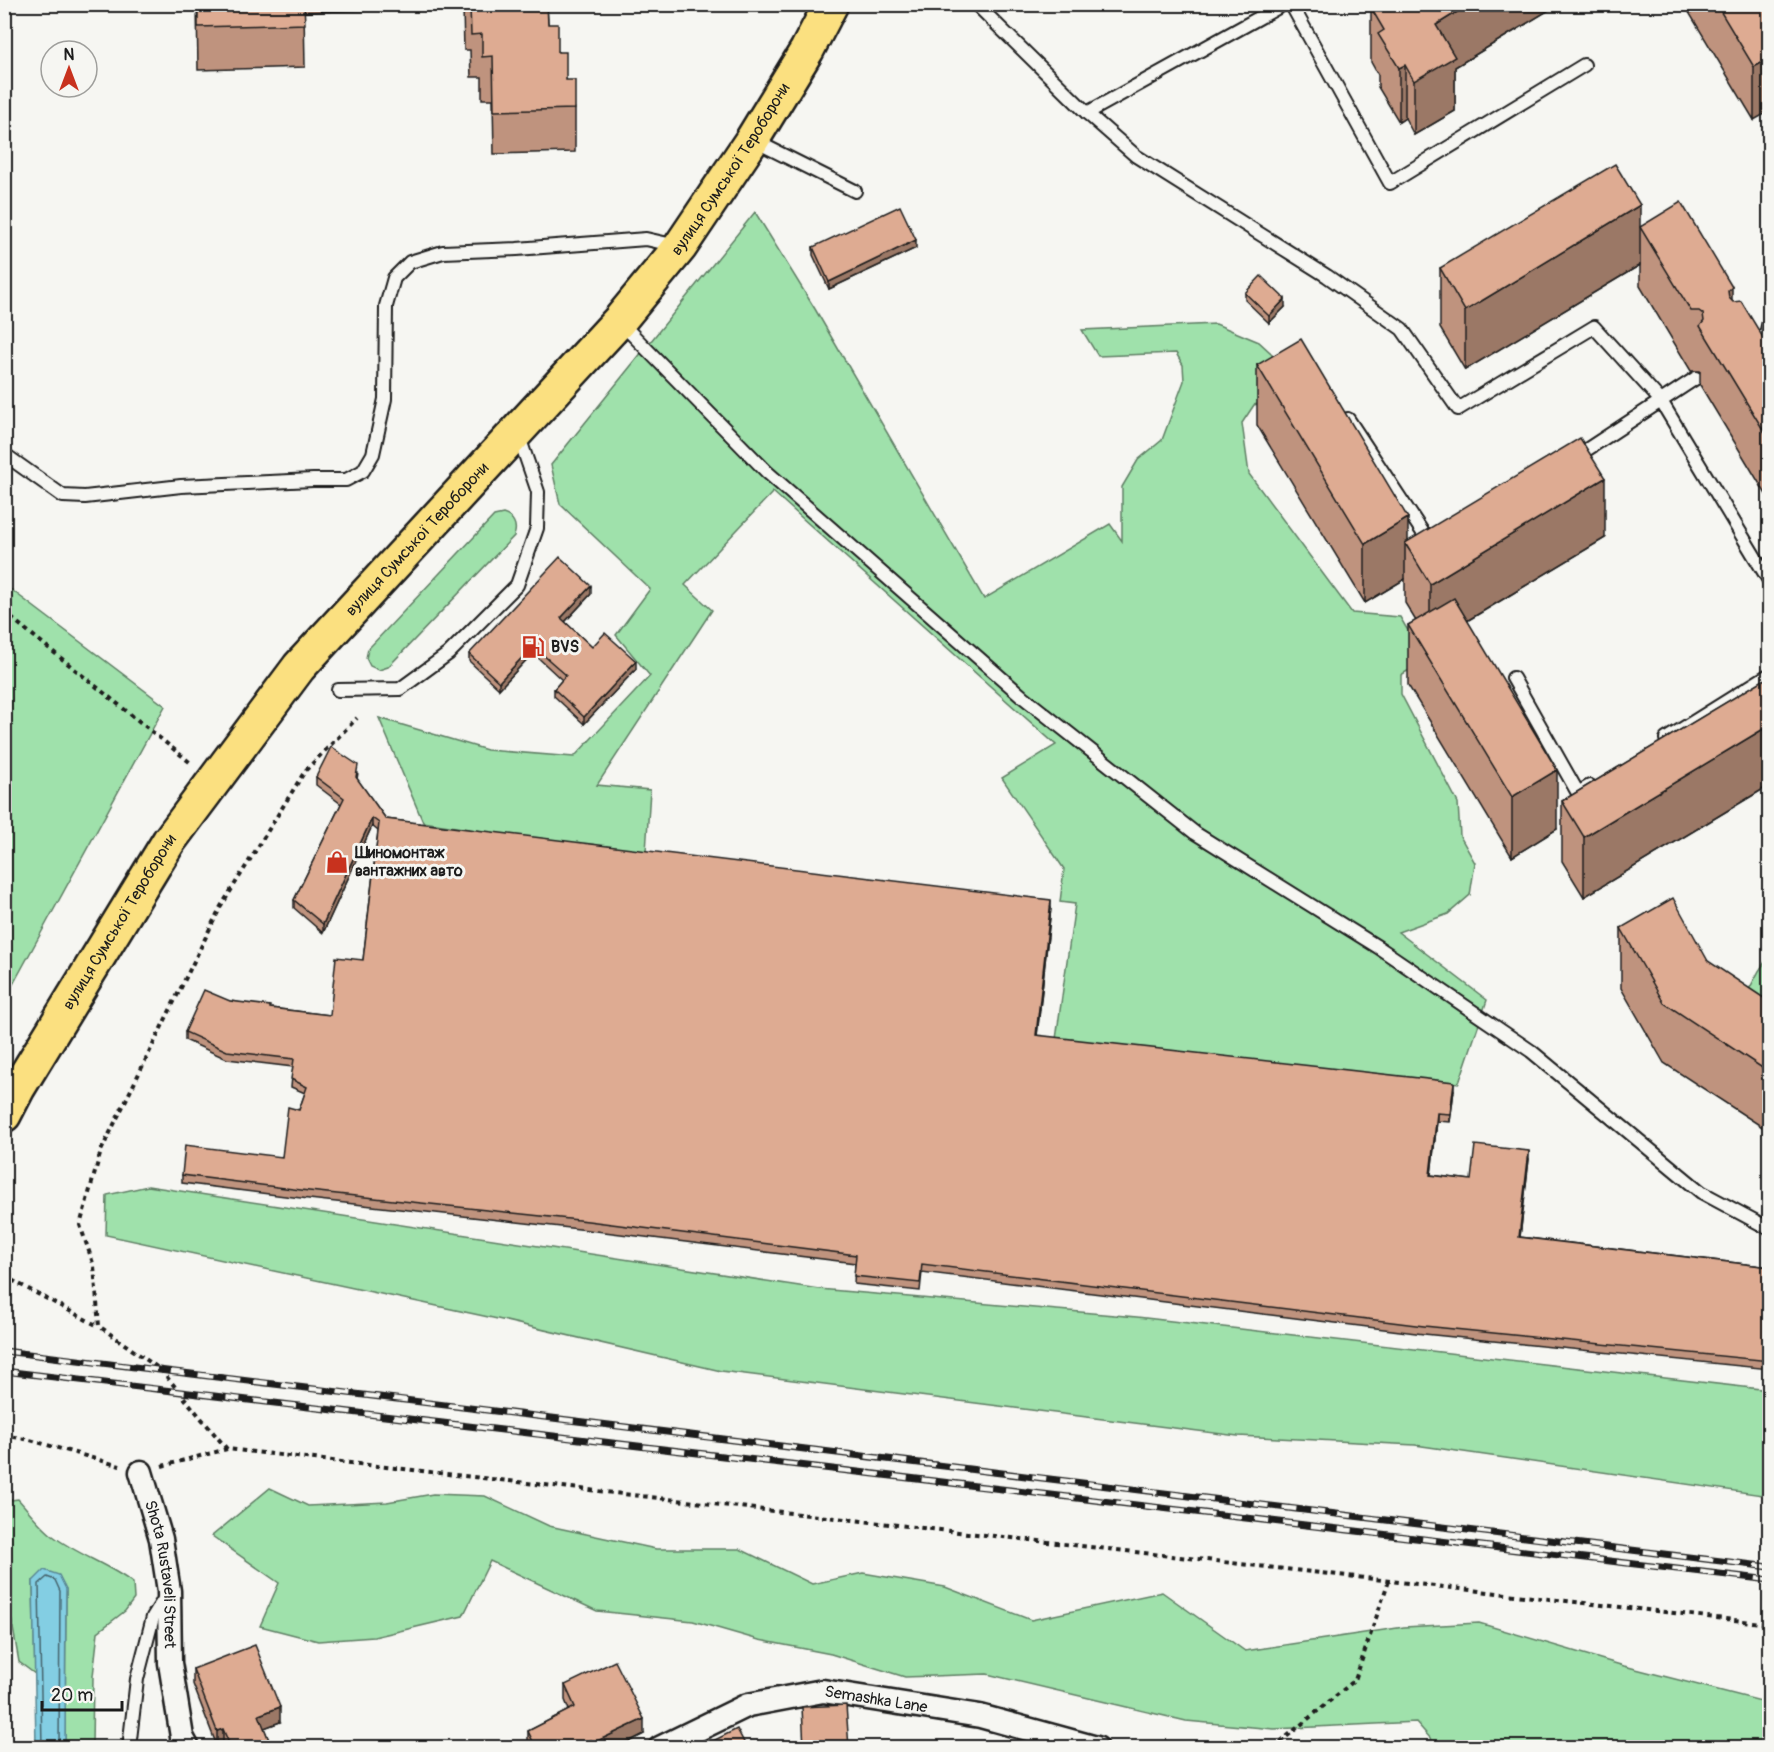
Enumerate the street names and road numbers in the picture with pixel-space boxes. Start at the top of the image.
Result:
street label: вулиця Сумської Тероборони [667,80,794,260]
street label: вулиця Сумської Тероборони [341,458,493,620]
street label: вулиця Сумської Тероборони [58,830,181,1013]
street label: Shota Rustaveli Street [140,1498,180,1649]
street label: Semashka Lane [823,1681,929,1718]

